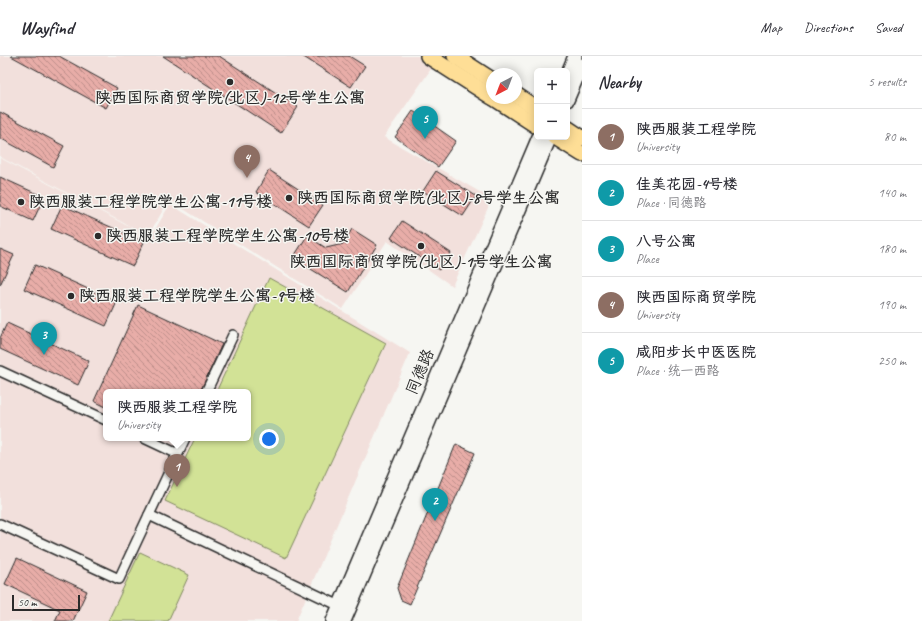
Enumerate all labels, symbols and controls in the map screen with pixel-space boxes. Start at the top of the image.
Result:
text: Wayfind [20,16,73,40]
text: Map [761,19,782,36]
text: Directions [804,19,853,36]
text: Saved [875,19,902,36]
north arrow [486,68,522,104]
map controls [534,68,570,140]
button: + [534,68,570,104]
text: Nearby [598,72,641,93]
text: 5 results [868,74,906,90]
marker: 陕西国际商贸学院(北区)-12号学生公寓 [225,77,235,87]
place label: 陕西国际商贸学院(北区)-12号学生公寓 [95,88,365,108]
button: − [534,104,570,140]
pin: 5 [412,106,438,139]
text: 陕西服装工程学院 [636,120,756,139]
text: 1 [608,129,614,145]
text: 80 m [884,129,906,145]
text: University [636,139,679,155]
pin: 4 [234,145,260,178]
text: 佳美花园-4号楼 [636,175,738,194]
text: 2 [608,185,614,201]
text: 140 m [878,185,906,201]
place label: 陕西国际商贸学院(北区)-8号学生公寓 [297,188,560,208]
place label: 陕西服装工程学院学生公寓-11号楼 [29,192,273,212]
marker: 陕西国际商贸学院(北区)-8号学生公寓 [284,193,294,203]
text: Place · 同德路 [636,195,707,211]
marker: 陕西服装工程学院学生公寓-11号楼 [16,197,26,207]
place label: 陕西服装工程学院学生公寓-10号楼 [106,226,350,246]
marker: 陕西服装工程学院学生公寓-10号楼 [93,231,103,241]
text: 八号公寓 [636,232,696,251]
marker: 陕西国际商贸学院(北区)-1号学生公寓 [416,241,426,251]
text: 3 [608,241,614,257]
text: 180 m [878,241,906,257]
text: Place [636,251,659,267]
place label: 陕西国际商贸学院(北区)-1号学生公寓 [290,252,552,272]
place label: 陕西服装工程学院学生公寓-9号楼 [79,286,315,306]
text: 陕西国际商贸学院 [636,288,756,307]
marker: 陕西服装工程学院学生公寓-9号楼 [66,291,76,301]
text: 4 [608,297,614,313]
text: 190 m [878,297,906,313]
text: University [636,307,679,323]
pin: 3 [31,322,57,355]
text: 咸阳步长中医医院 [636,343,756,362]
street label: 同德路 [401,346,439,398]
text: 5 [608,353,614,369]
text: 250 m [878,353,906,369]
text: Place · 统一西路 [636,363,720,379]
popup [103,389,251,441]
text: 陕西服装工程学院 [117,398,237,417]
text: University [117,417,160,433]
your location [259,429,279,449]
pin: 1 [164,454,190,487]
pin: 2 [422,488,448,521]
scale bar [12,593,80,612]
text: 50 m [18,595,37,609]

